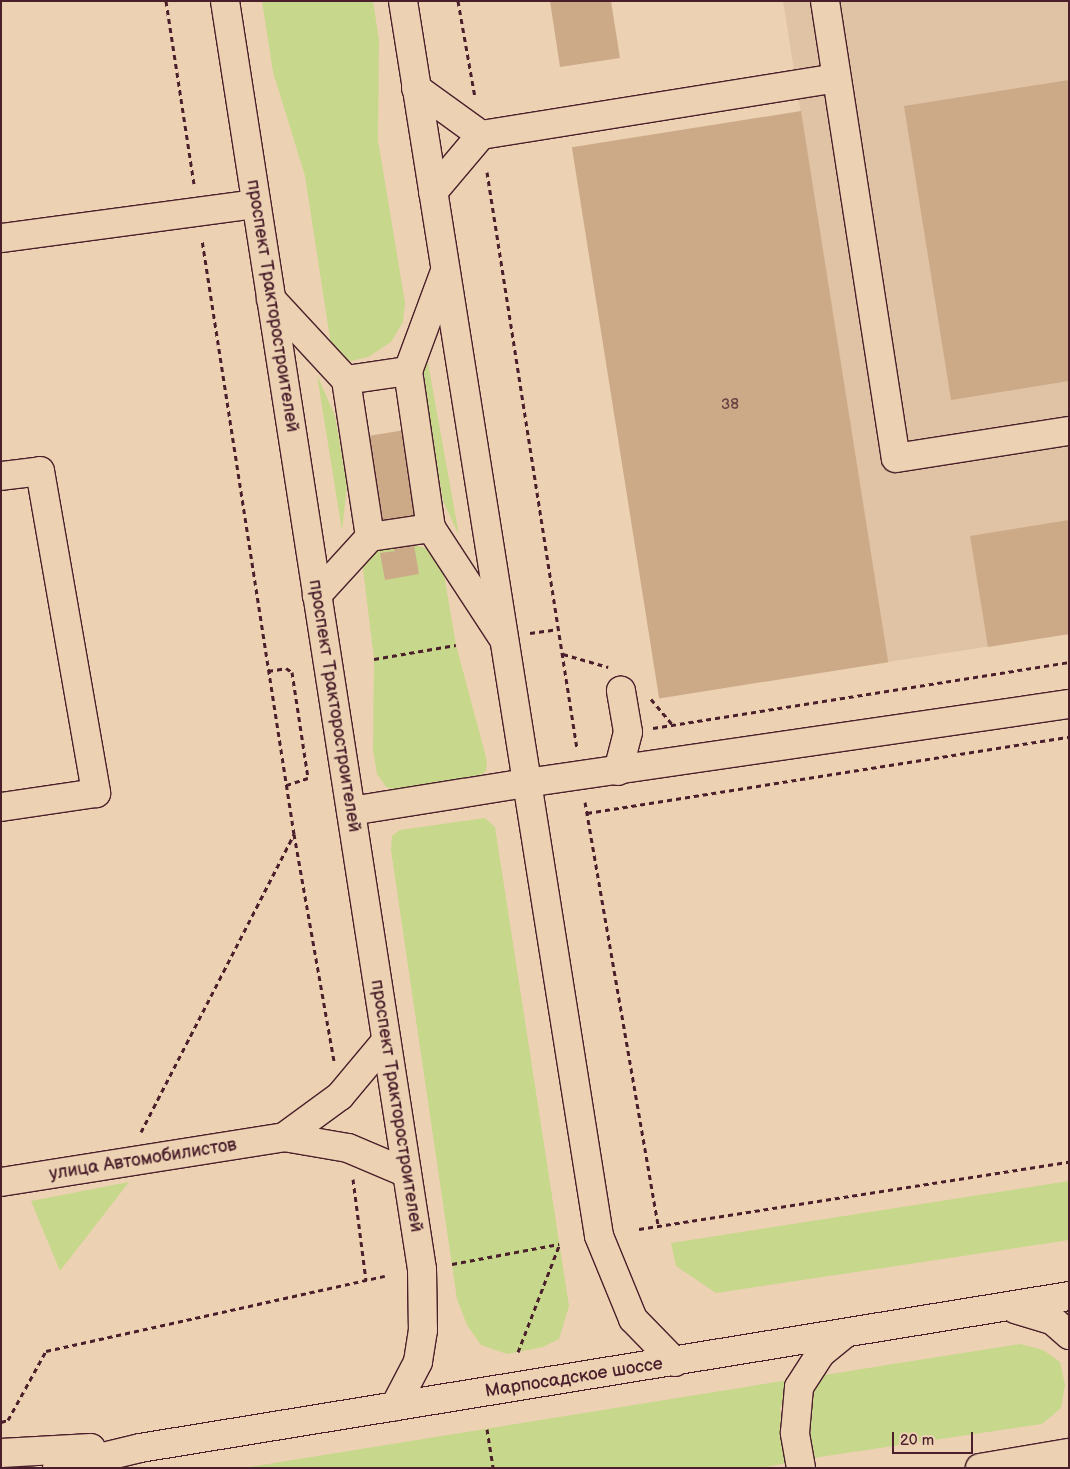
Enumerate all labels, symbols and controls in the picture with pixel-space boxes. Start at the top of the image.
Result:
street label: проспект Тракторостроителей [241,178,303,434]
house number: 38 [721,396,739,414]
street label: проспект Тракторостроителей [303,578,365,834]
street label: проспект Тракторостроителей [365,978,427,1234]
street label: улица Автомобилистов [48,1135,238,1185]
street label: Марпосадское шоссе [484,1353,664,1403]
scale bar [895,1422,976,1454]
text: 20 m [900,1431,934,1450]

